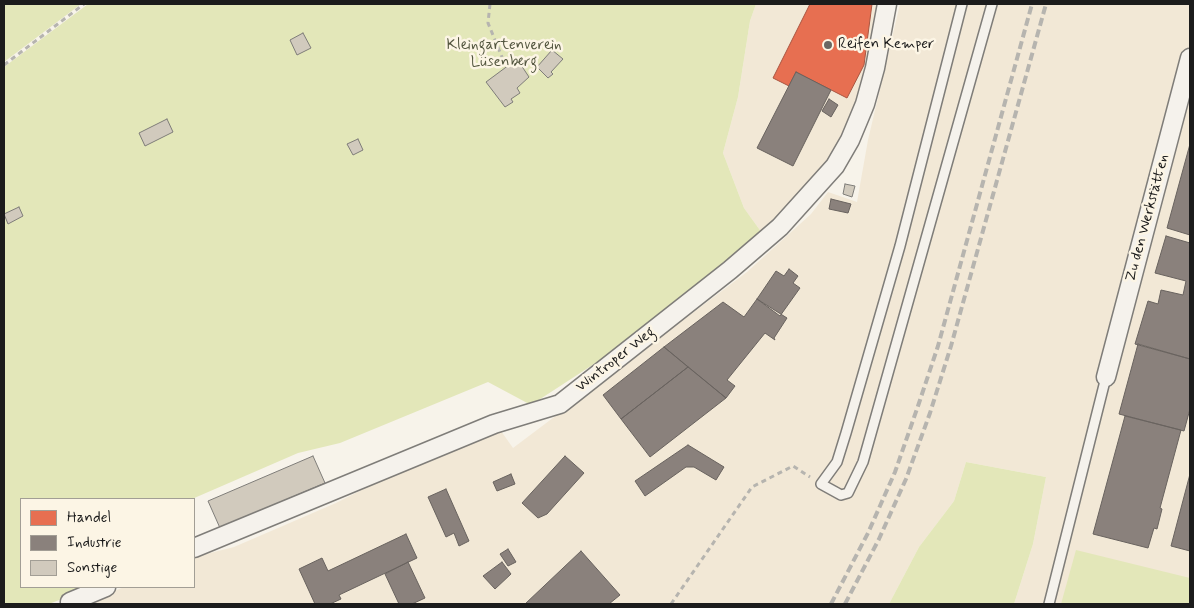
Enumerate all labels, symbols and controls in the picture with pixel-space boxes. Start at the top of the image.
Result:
place label: Reifen Kemper [838,36,934,54]
park label: Kleingartenverein Lüsenberg [446,37,562,72]
marker: Reifen Kemper [822,39,834,51]
street label: Zu den Werkstätten [1122,152,1174,284]
street label: Wintroper Weg [573,324,659,396]
legend [20,498,195,588]
text: Handel [67,508,111,528]
text: Industrie [67,533,122,553]
text: Sonstige [67,558,117,578]

